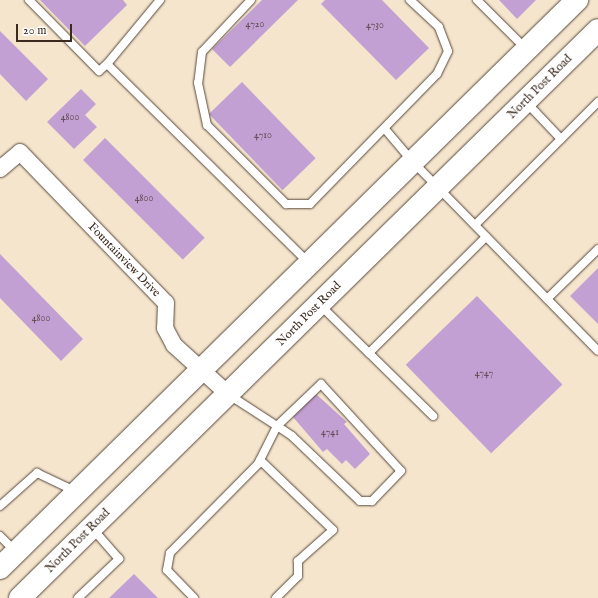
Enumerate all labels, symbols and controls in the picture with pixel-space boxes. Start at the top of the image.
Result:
scale bar [18,16,74,42]
house number: 4720 [246,19,264,31]
house number: 4730 [366,20,384,32]
text: 20 m [23,23,46,38]
street label: North Post Road [505,52,575,122]
house number: 4800 [61,112,79,124]
house number: 4710 [254,130,272,142]
house number: 4800 [135,193,153,205]
street label: Fountainview Drive [85,220,163,300]
street label: North Post Road [274,279,344,349]
house number: 4800 [32,313,50,325]
house number: 4747 [475,368,493,380]
house number: 4741 [321,427,339,439]
street label: North Post Road [43,506,113,576]

